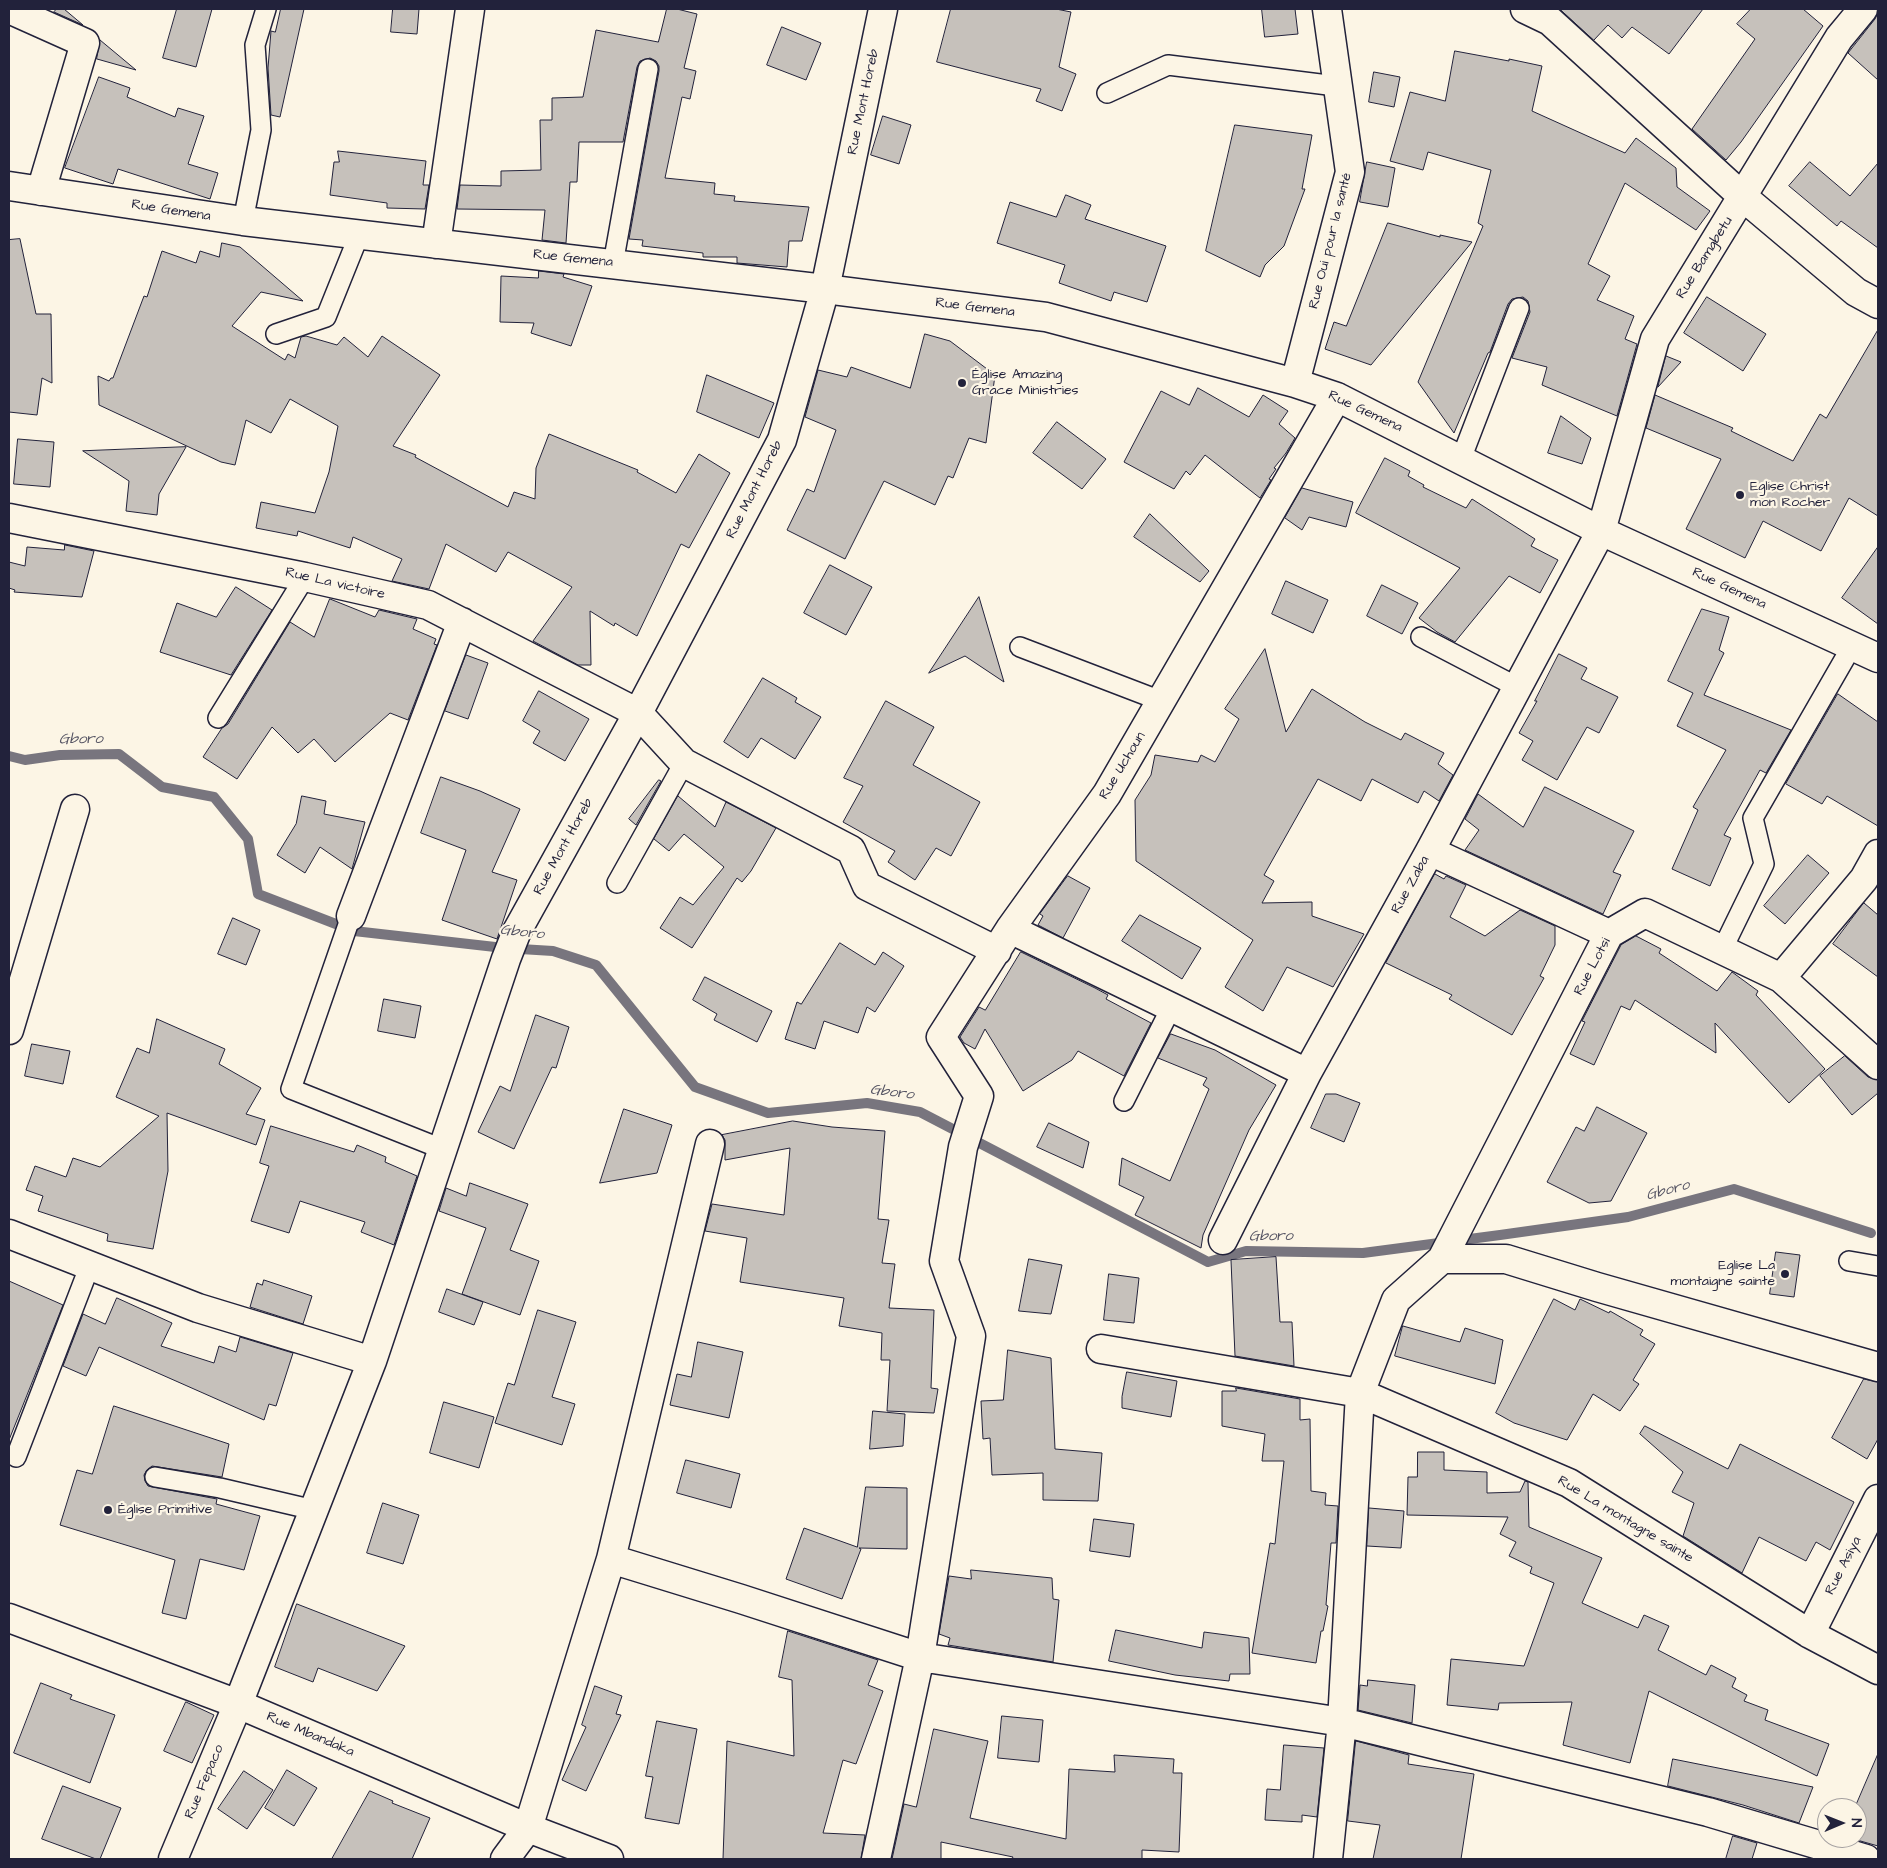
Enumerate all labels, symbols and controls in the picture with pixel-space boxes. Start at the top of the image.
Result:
street label: Rue Mont Horeb [845,48,883,156]
street label: Rue Oui pour la santé [1306,171,1356,311]
street label: Rue Gemena [130,196,212,226]
street label: Rue Bamgbetu [1673,214,1737,302]
street label: Rue Gemena [532,246,614,272]
street label: Rue Gemena [934,295,1016,321]
place label: Église Amazing Grace Ministries [972,367,1079,400]
marker: Église Amazing Grace Ministries [956,377,968,389]
street label: Rue Gemena [1325,387,1405,437]
street label: Rue Mont Horeb [723,438,787,542]
place label: Eglise Christ mon Rocher [1750,479,1830,512]
marker: Eglise Christ mon Rocher [1734,489,1746,501]
street label: Rue La victoire [283,564,387,604]
street label: Rue Gemena [1689,564,1769,614]
street label: Rue Uchoun [1096,729,1150,803]
water label: Gboro [59,731,103,749]
street label: Rue Mont Horeb [531,796,597,898]
street label: Rue Zaba [1388,853,1434,917]
water label: Gboro [499,922,545,944]
street label: Rue Lotsi [1571,935,1615,999]
water label: Gboro [869,1081,915,1105]
water label: Gboro [1644,1177,1692,1205]
water label: Gboro [1249,1228,1293,1246]
place label: Eglise La montaigne sainte [1670,1258,1775,1290]
marker: Eglise La montaigne sainte [1779,1268,1791,1280]
street label: Rue La montagne sainte [1554,1473,1696,1567]
place label: Église Primitive [118,1502,212,1518]
marker: Église Primitive [102,1504,114,1516]
street label: Rue Asiya [1822,1534,1866,1598]
street label: Rue Mbandaka [264,1709,356,1761]
street label: Rue Fepaco [182,1742,228,1822]
north arrow [1817,1798,1867,1848]
text: N [1846,1818,1866,1827]

